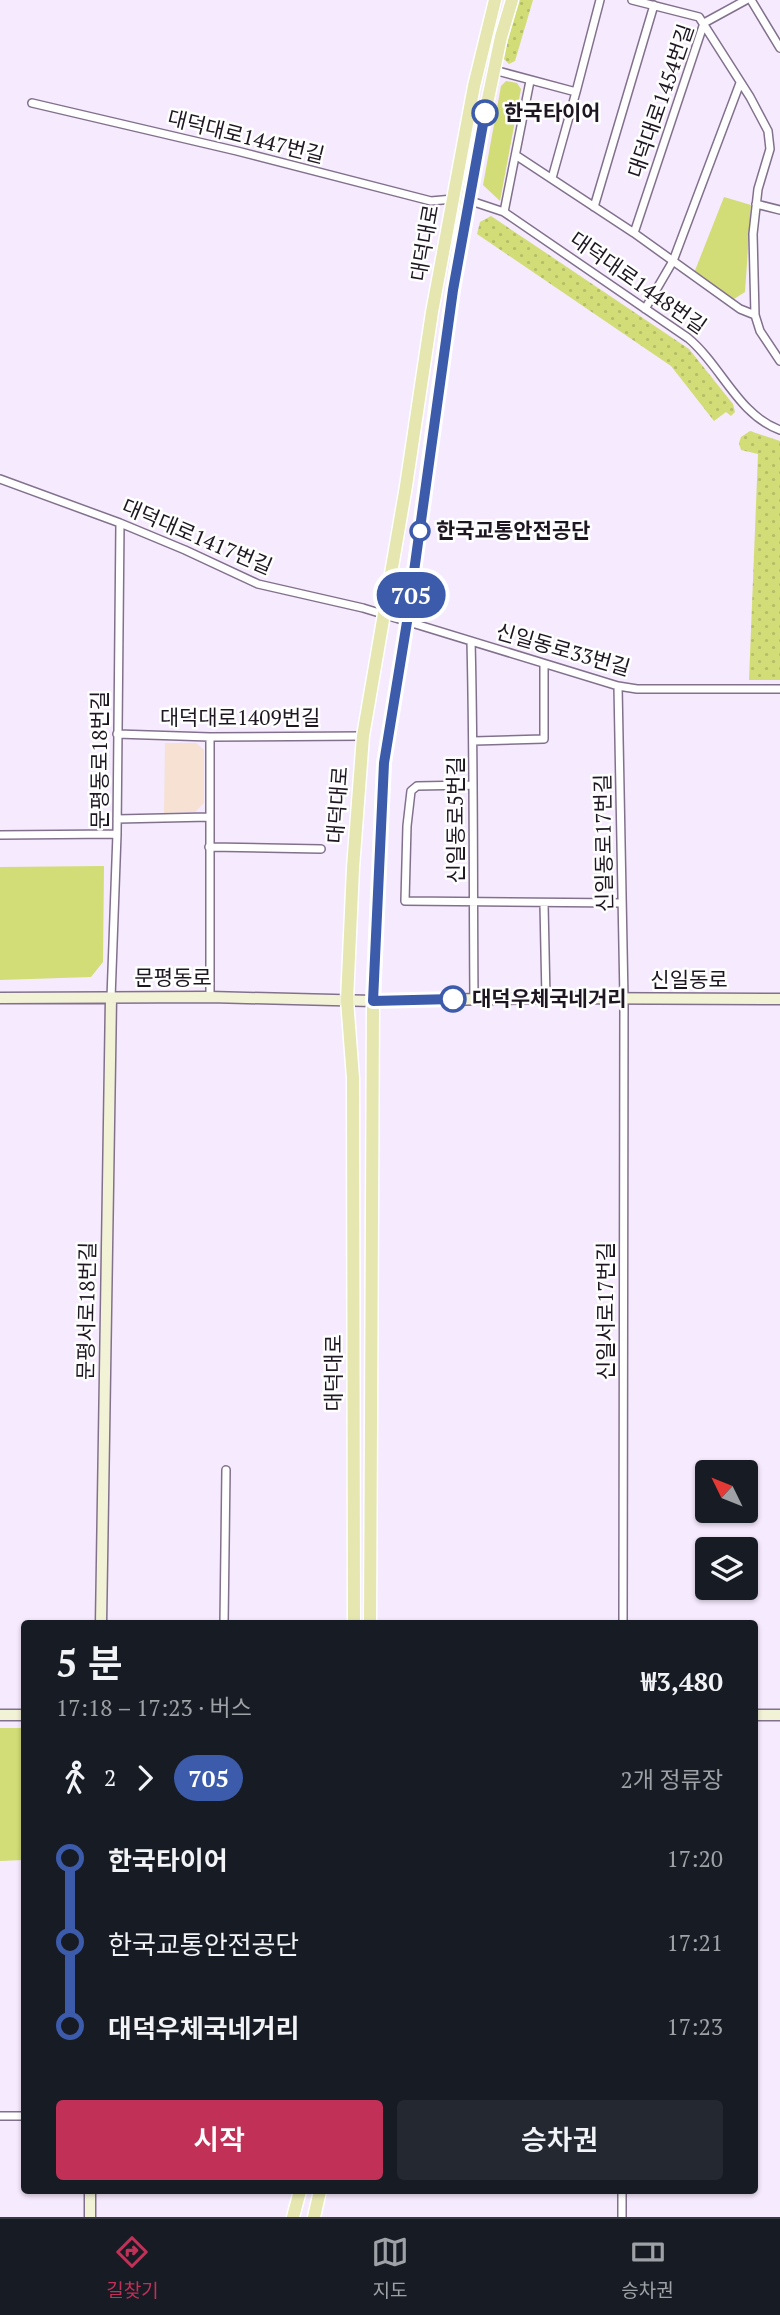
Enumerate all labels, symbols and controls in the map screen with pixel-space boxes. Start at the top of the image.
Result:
street label: 대덕대로1454번길 [621,20,699,181]
place label: 한국타이어 [504,98,601,126]
marker: 한국타이어 [472,100,498,126]
street label: 대덕대로1447번길 [165,103,328,169]
street label: 대덕대로 [404,202,445,283]
street label: 대덕대로1448번길 [565,225,712,340]
street label: 대덕대로1417번길 [118,492,277,580]
place label: 한국교통안전공단 [436,516,591,544]
marker: 한국교통안전공단 [410,521,430,541]
line badge: 705 [371,572,451,618]
text: 705 [391,579,431,611]
street label: 신일동로33번길 [493,617,634,682]
street label: 문평동로18번길 [85,691,113,829]
street label: 대덕대로1409번길 [160,703,320,731]
street label: 신일동로5번길 [441,756,469,884]
street label: 대덕대로 [320,765,354,844]
street label: 신일동로17번길 [588,774,618,912]
street label: 문평동로 [134,963,212,991]
street label: 신일동로 [650,965,728,993]
place label: 대덕우체국네거리 [472,984,627,1012]
marker: 대덕우체국네거리 [440,986,466,1012]
street label: 문평서로18번길 [71,1242,101,1380]
street label: 신일서로17번길 [591,1242,619,1380]
street label: 대덕대로 [319,1334,347,1412]
north arrow [695,1460,758,1522]
map controls [695,1460,758,1600]
button: layers [695,1537,758,1600]
text: 5 분 [56,1638,123,1688]
text: ₩3,480 [641,1664,723,1698]
text: 17:18 – 17:23 · 버스 [56,1692,252,1723]
icon: walk [56,1759,94,1797]
icon: forward [126,1759,164,1797]
text: 2 [104,1762,116,1793]
text: 705 [188,1762,229,1794]
text: 2개 정류장 [621,1764,723,1795]
text: 한국타이어 [108,1843,228,1877]
text: 17:20 [666,1843,723,1874]
text: 한국교통안전공단 [108,1927,299,1961]
text: 17:21 [666,1927,723,1958]
text: 대덕우체국네거리 [108,2011,299,2045]
text: 17:23 [666,2011,723,2042]
button: 시작 [56,2100,383,2180]
button: 승차권 [397,2100,723,2180]
tab: 길찾기 [106,2233,159,2302]
tab: 지도 [371,2233,409,2302]
tab: 승차권 [621,2233,674,2302]

